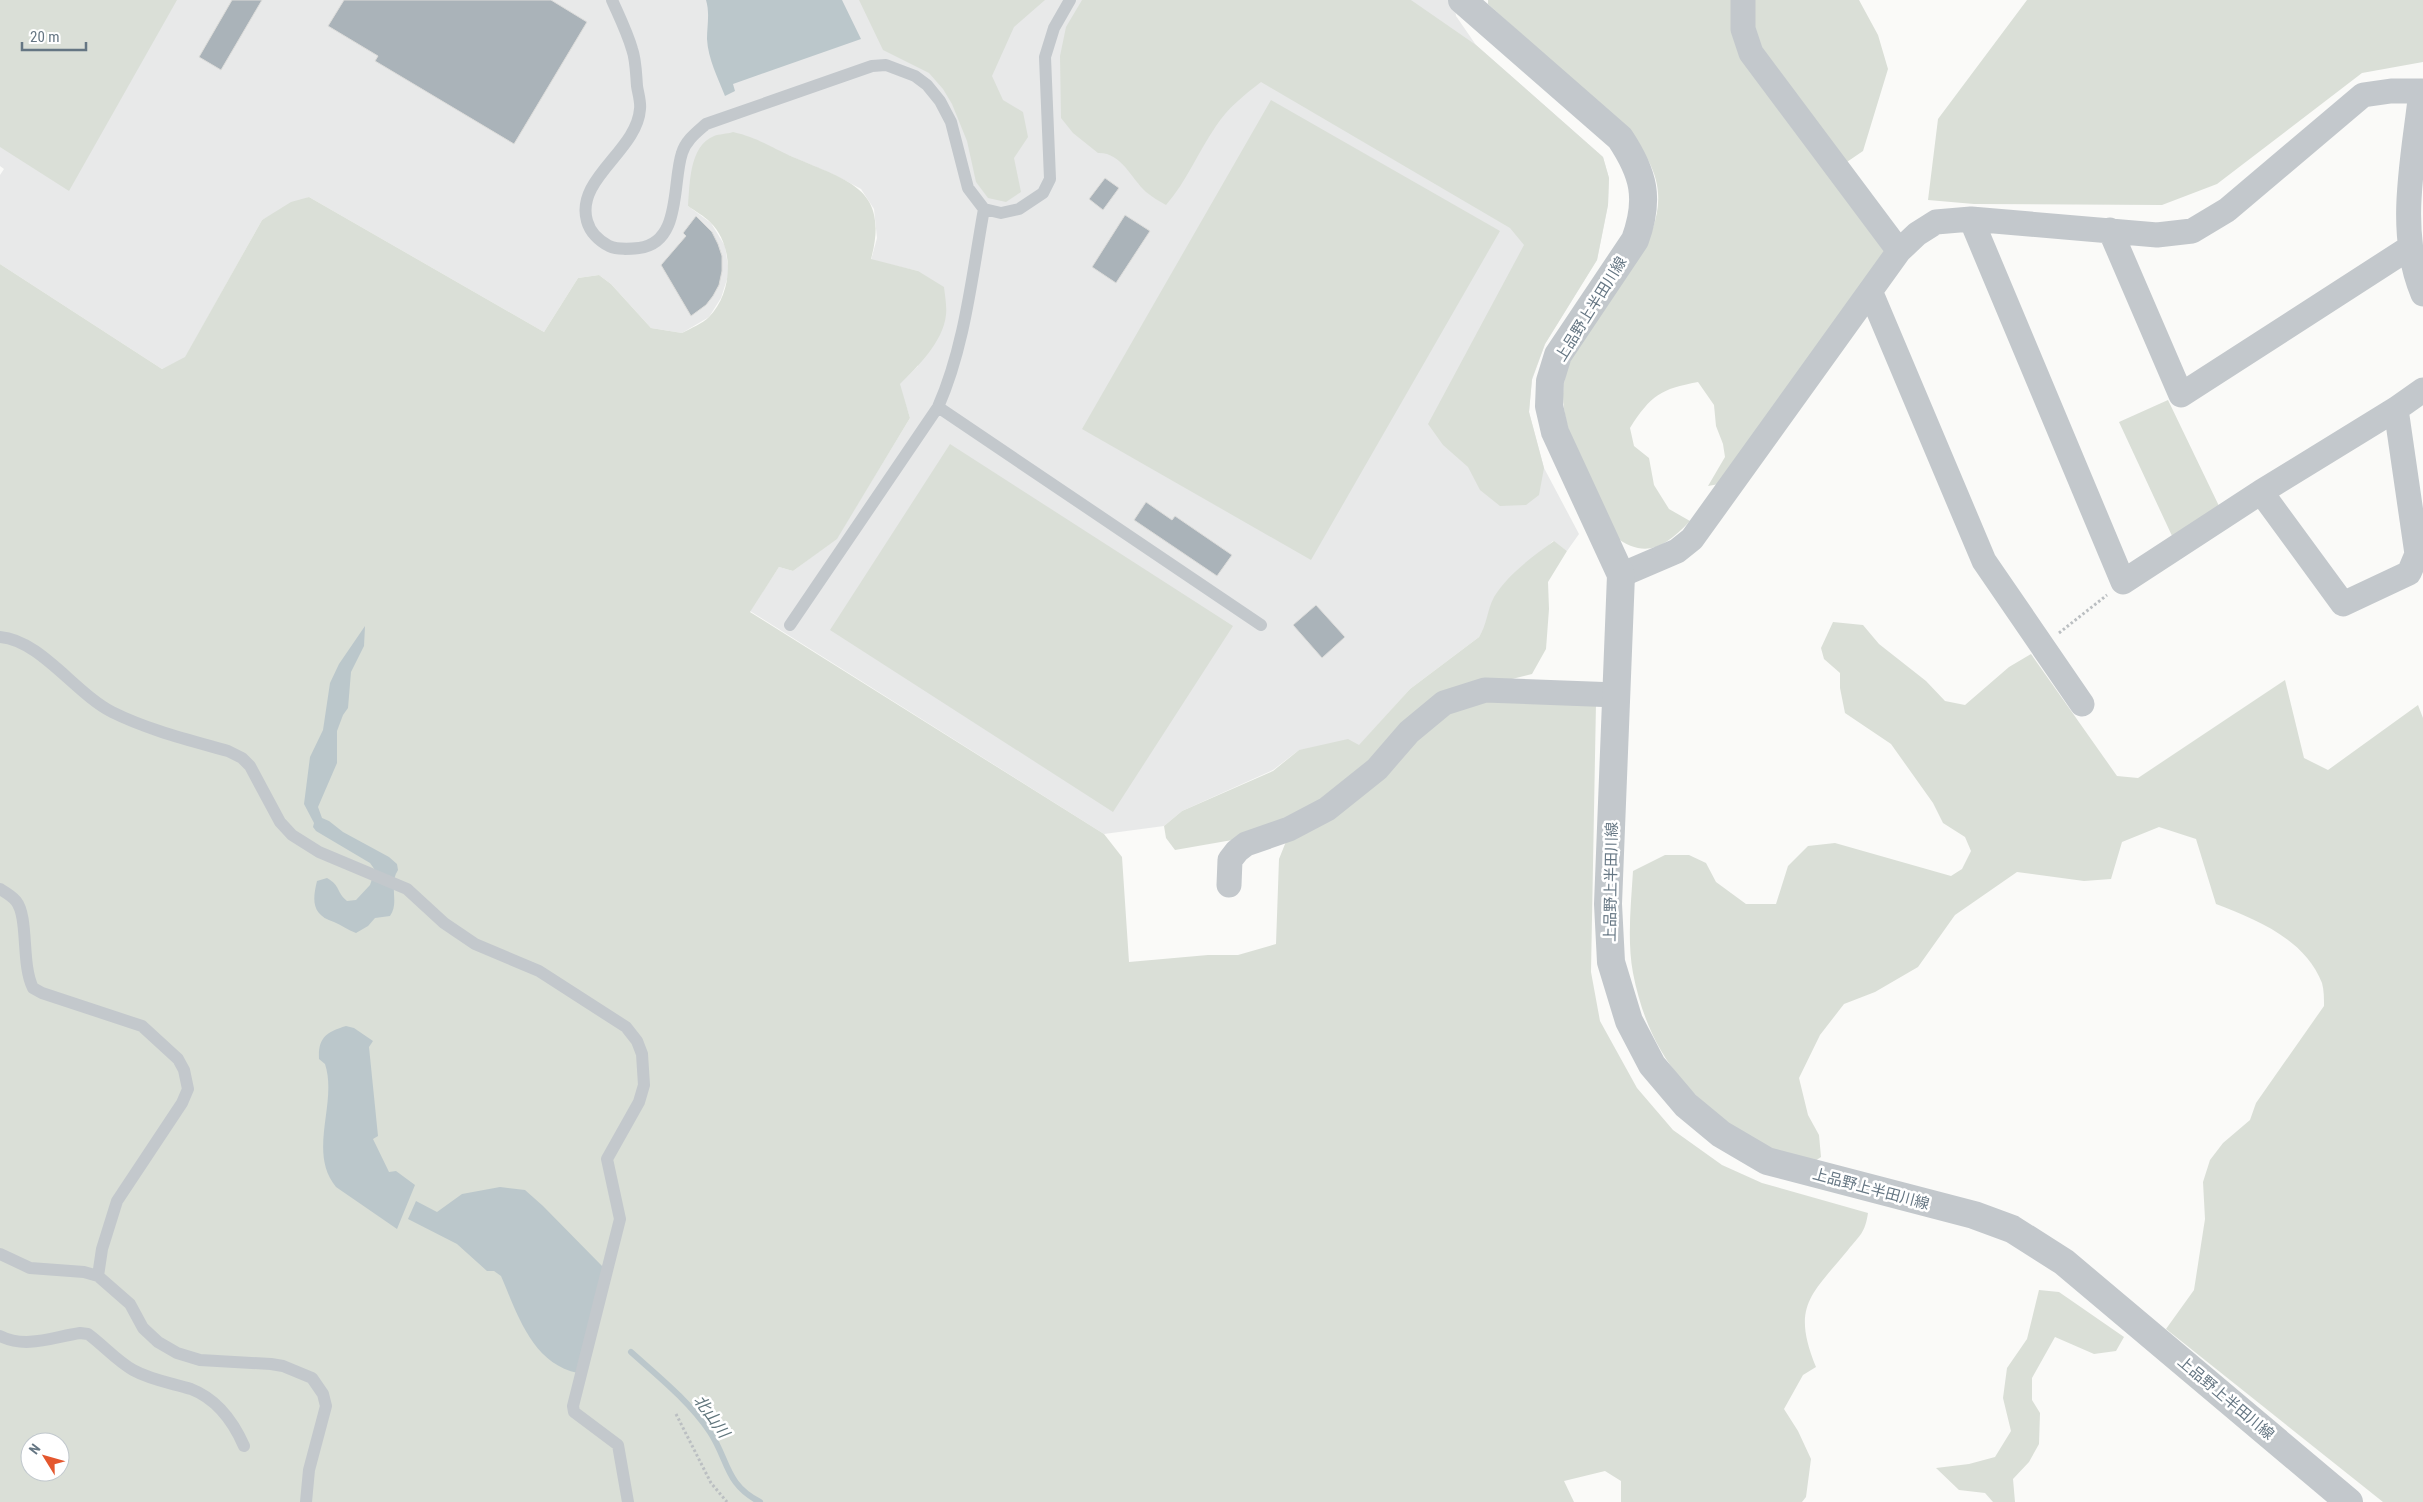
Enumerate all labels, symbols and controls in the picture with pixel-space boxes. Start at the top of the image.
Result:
scale bar [22,20,86,52]
text: 20 m [30,28,60,46]
street label: 上品野上半田川線 [1552,253,1630,365]
street label: 上品野上半田川線 [1601,822,1621,942]
street label: 上品野上半田川線 [1811,1165,1931,1213]
street label: 上品野上半田川線 [2174,1353,2278,1443]
water label: 北山川 [690,1391,735,1443]
north arrow [20,1432,70,1482]
text: N [26,1441,44,1457]

